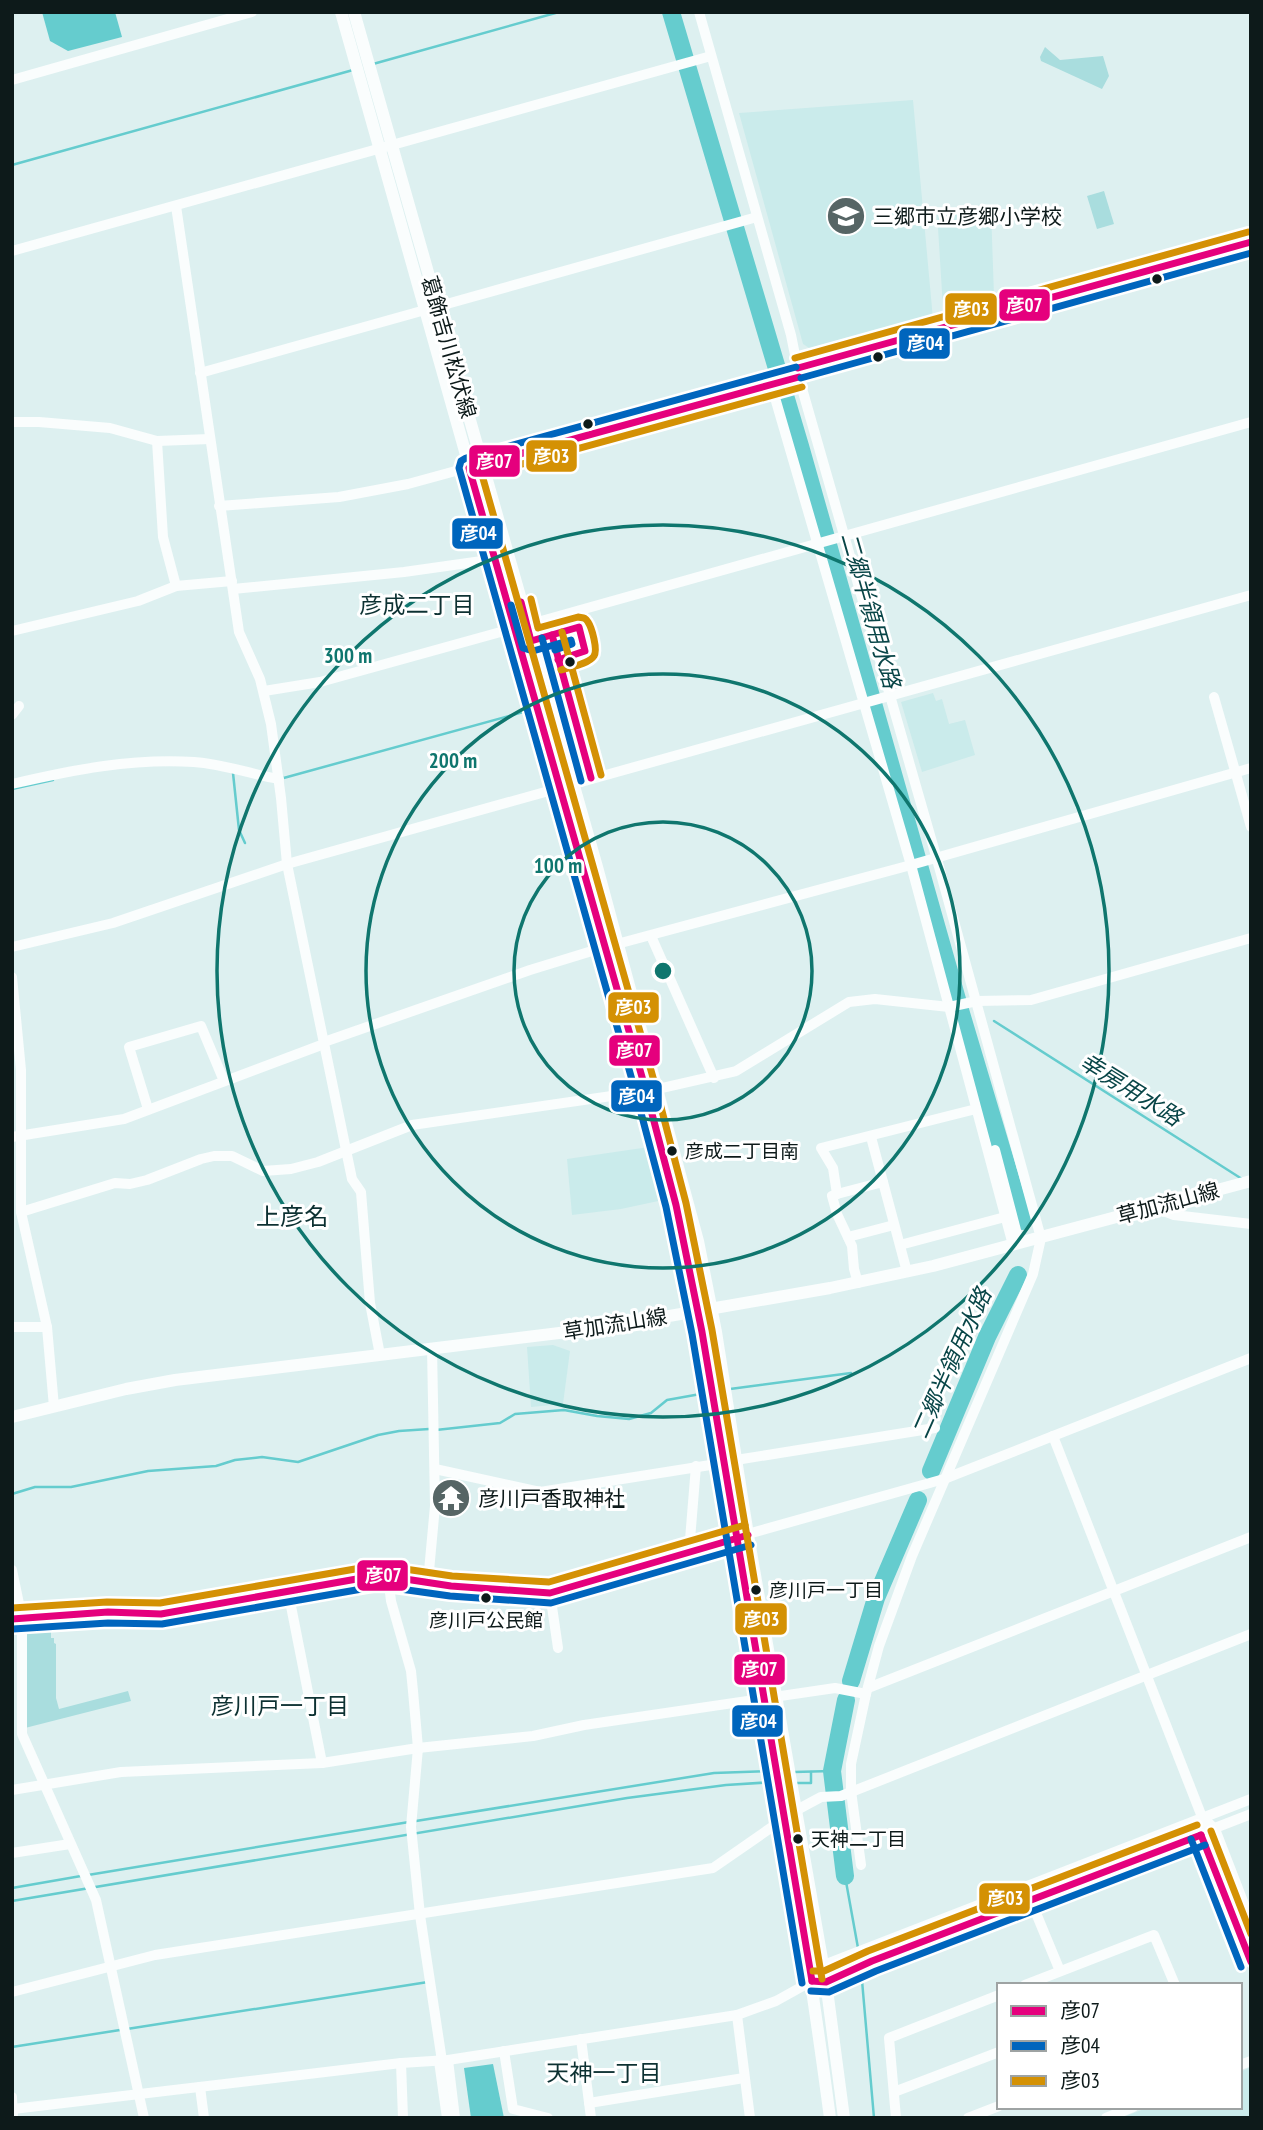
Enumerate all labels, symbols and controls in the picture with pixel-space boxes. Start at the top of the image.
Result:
school or university icon: 三郷市立彦郷小学校 [825,195,867,237]
place label: 三郷市立彦郷小学校 [873,203,1062,230]
unlabelled marker [1150,272,1164,286]
street label: 葛飾吉川松伏線 [416,273,482,421]
line badge: 彦07 [998,288,1051,322]
line badge: 彦03 [944,292,998,326]
text: 彦07 [1005,293,1043,317]
text: 彦03 [952,297,990,321]
line badge: 彦04 [898,327,951,360]
text: 彦04 [906,331,944,355]
unlabelled marker [871,350,885,364]
unlabelled marker [581,417,595,431]
line badge: 彦03 [525,439,578,473]
line badge: 彦07 [468,444,521,478]
text: 彦03 [532,444,570,468]
text: 彦07 [475,449,513,473]
line badge: 彦04 [451,517,504,550]
text: 彦04 [459,521,497,545]
water label: 二郷半領用水路 [835,529,908,693]
district label: 彦成二丁目 [360,590,475,619]
text: 300 m [324,642,372,669]
unlabelled marker [563,655,577,669]
text: 200 m [429,747,477,774]
text: 100 m [534,852,582,879]
centre of rings [651,959,675,983]
line badge: 彦03 [607,991,660,1024]
text: 彦03 [614,995,652,1019]
line badge: 彦07 [608,1034,661,1067]
text: 彦07 [615,1038,653,1062]
water label: 幸房用水路 [1075,1046,1189,1133]
line badge: 彦04 [610,1079,663,1113]
text: 彦04 [617,1084,655,1108]
place label: 彦成二丁目南 [685,1139,799,1163]
marker: 彦成二丁目南 [665,1144,679,1158]
street label: 草加流山線 [1114,1176,1222,1230]
district label: 上彦名 [256,1201,328,1232]
water label: 二郷半領用水路 [905,1282,998,1442]
street label: 草加流山線 [561,1302,669,1346]
temple icon: 彦川戸香取神社 [430,1477,472,1519]
place label: 彦川戸香取神社 [478,1485,625,1512]
line badge: 彦07 [356,1559,409,1592]
text: 彦07 [364,1563,402,1587]
place label: 彦川戸一丁目 [769,1578,883,1602]
marker: 彦川戸一丁目 [749,1583,763,1597]
marker: 彦川戸公民館 [479,1591,493,1605]
line badge: 彦03 [734,1602,788,1636]
text: 彦03 [742,1607,780,1631]
place label: 彦川戸公民館 [429,1608,543,1632]
line badge: 彦07 [733,1653,786,1686]
text: 彦07 [740,1657,778,1681]
district label: 彦川戸一丁目 [211,1691,349,1720]
line badge: 彦04 [731,1704,784,1738]
text: 彦04 [739,1709,777,1733]
place label: 天神二丁目 [811,1827,906,1851]
marker: 天神二丁目 [791,1832,805,1846]
line badge: 彦03 [978,1882,1031,1915]
text: 彦03 [986,1886,1024,1910]
legend [997,1983,1242,2109]
text: 彦07 [1060,1997,1100,2024]
text: 彦04 [1060,2032,1100,2059]
district label: 天神一丁目 [547,2058,662,2087]
text: 彦03 [1060,2067,1100,2094]

